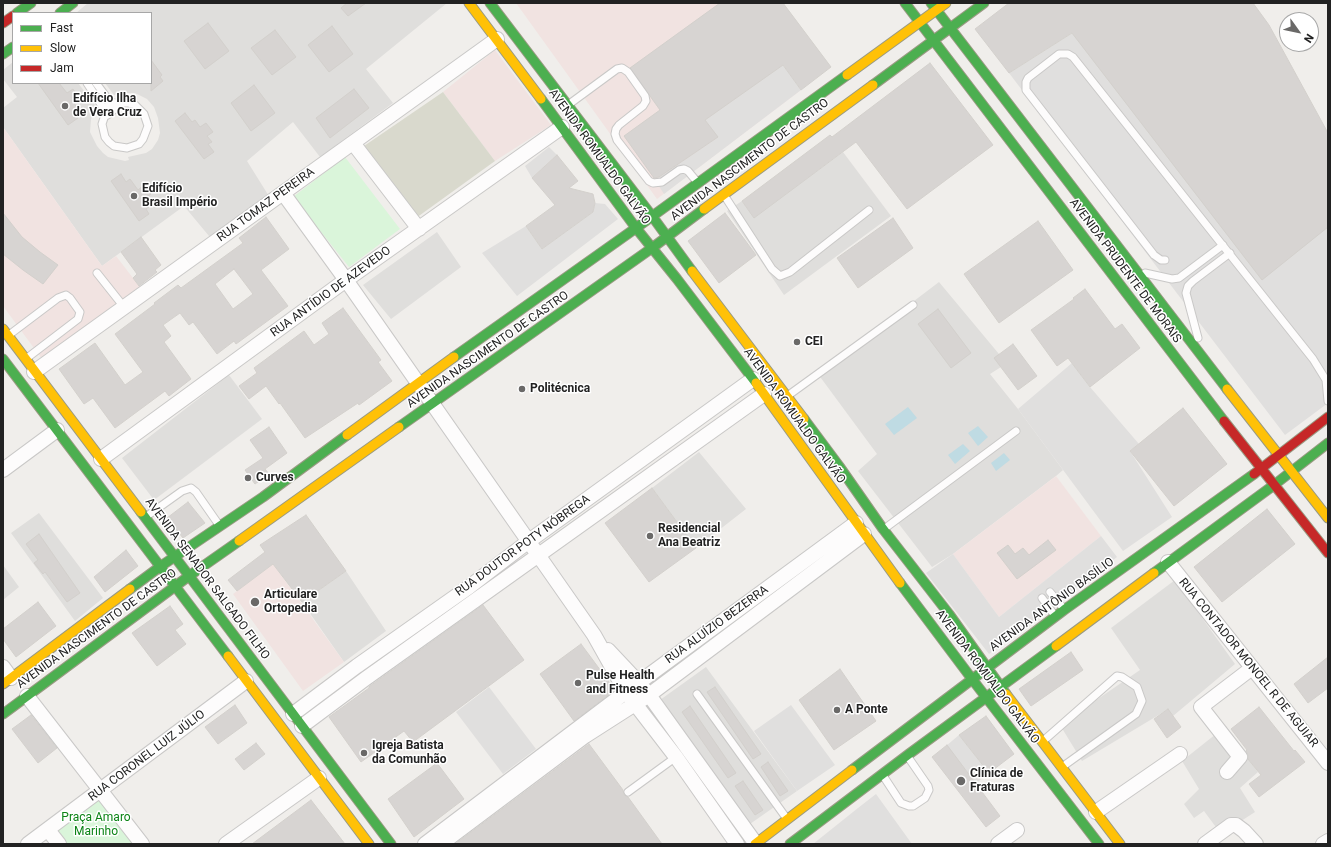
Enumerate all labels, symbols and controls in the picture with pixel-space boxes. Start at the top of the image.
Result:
legend [12,12,152,84]
north arrow [1279,12,1319,52]
text: Fast [50,21,73,35]
text: N [1301,31,1316,45]
text: Slow [50,41,76,55]
text: Jam [50,61,74,75]
street label: AVENIDA ROMUALDO GALVÃO [545,86,653,228]
place label: Edifício Ilha de Vera Cruz [73,92,142,120]
street label: AVENIDA NASCIMENTO DE CASTRO [668,96,832,224]
marker: Edifício Ilha de Vera Cruz [60,101,70,111]
street label: RUA TOMAZ PEREIRA [215,165,317,245]
place label: Edifício Brasil Império [142,182,217,210]
marker: Edifício Brasil Império [129,191,139,201]
street label: AVENIDA PRUDENTE DE MORAIS [1066,196,1184,346]
street label: RUA ANTÍDIO DE AZEVEDO [268,244,394,340]
street label: AVENIDA NASCIMENTO DE CASTRO [404,288,572,412]
place label: CEI [805,335,823,349]
marker: CEI [792,337,802,347]
street label: AVENIDA ROMUALDO GALVÃO [740,345,848,487]
place label: Politécnica [530,382,590,396]
marker: Politécnica [517,384,527,394]
place label: Curves [256,471,294,485]
marker: Curves [243,473,253,483]
street label: RUA DOUTOR POTY NÓBREGA [453,492,593,600]
street label: AVENIDA SENADOR SALGADO FILHO [142,495,272,663]
place label: Residencial Ana Beatriz [658,522,720,550]
marker: Residencial Ana Beatriz [645,531,655,541]
street label: AVENIDA ANTÔNIO BASÍLIO [987,555,1117,655]
street label: AVENIDA NASCIMENTO DE CASTRO [14,566,180,692]
street label: RUA CONTADOR MONOEL R DE AGUIAR [1175,576,1321,750]
street label: RUA ALUÍZIO BEZERRA [663,583,771,667]
place label: Articulare Ortopedia [264,588,317,616]
marker: Articulare Ortopedia [249,596,261,608]
street label: AVENIDA ROMUALDO GALVÃO [932,607,1042,747]
place label: Pulse Health and Fitness [586,669,655,697]
marker: Pulse Health and Fitness [573,678,583,688]
place label: A Ponte [845,703,888,717]
marker: A Ponte [832,705,842,715]
street label: RUA CORONEL LUIZ JÚLIO [86,707,208,805]
place label: Igreja Batista da Comunhão [372,739,447,767]
marker: Igreja Batista da Comunhão [359,748,369,758]
place label: Clínica de Fraturas [970,767,1023,795]
marker: Clínica de Fraturas [955,775,967,787]
park label: Praça Amaro Marinho [61,811,131,839]

